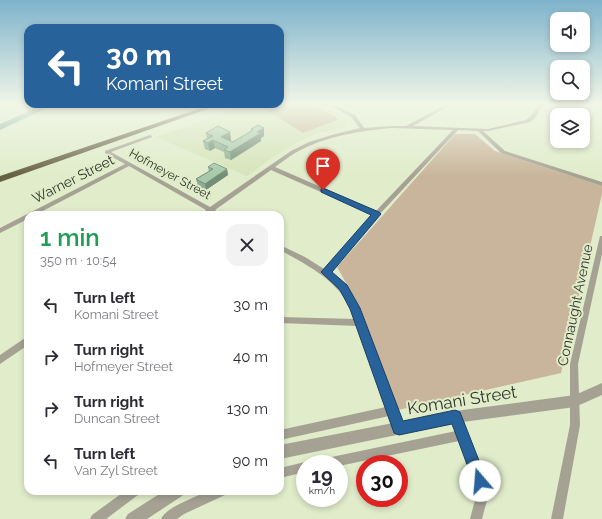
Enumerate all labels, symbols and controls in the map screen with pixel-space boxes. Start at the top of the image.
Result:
map controls [550,12,590,148]
button: sound [550,12,590,52]
text: 30 m [106,39,172,72]
icon: left [40,40,92,92]
button: search [550,60,590,100]
text: Komani Street [106,73,223,94]
button: layers [550,108,590,148]
street label: Hofmeyer Street [127,146,213,202]
pin [306,149,340,190]
street label: Warner Street [29,151,117,207]
icon: arrive [312,155,334,177]
text: 1 min [40,223,100,252]
button: close [226,224,268,266]
street label: Connaught Avenue [554,243,596,367]
text: 350 m · 10:54 [40,253,116,268]
text: Turn left [74,289,135,307]
icon: left [40,294,62,316]
text: 30 m [233,296,268,314]
text: Komani Street [74,307,159,322]
text: Turn right [74,341,144,359]
icon: right [40,346,62,368]
text: 40 m [233,348,268,366]
text: Hofmeyer Street [74,359,173,374]
street label: Komani Street [406,381,518,419]
text: Turn right [74,393,144,411]
icon: right [40,398,62,420]
text: 130 m [227,400,268,418]
text: Duncan Street [74,411,160,426]
text: Turn left [74,445,135,463]
icon: left [40,450,62,472]
text: 90 m [232,452,268,470]
speed limit sign: 30 [356,455,408,507]
position arrow [459,460,501,502]
text: Van Zyl Street [74,463,158,478]
text: 19 [311,464,333,488]
text: km/h [309,485,335,496]

